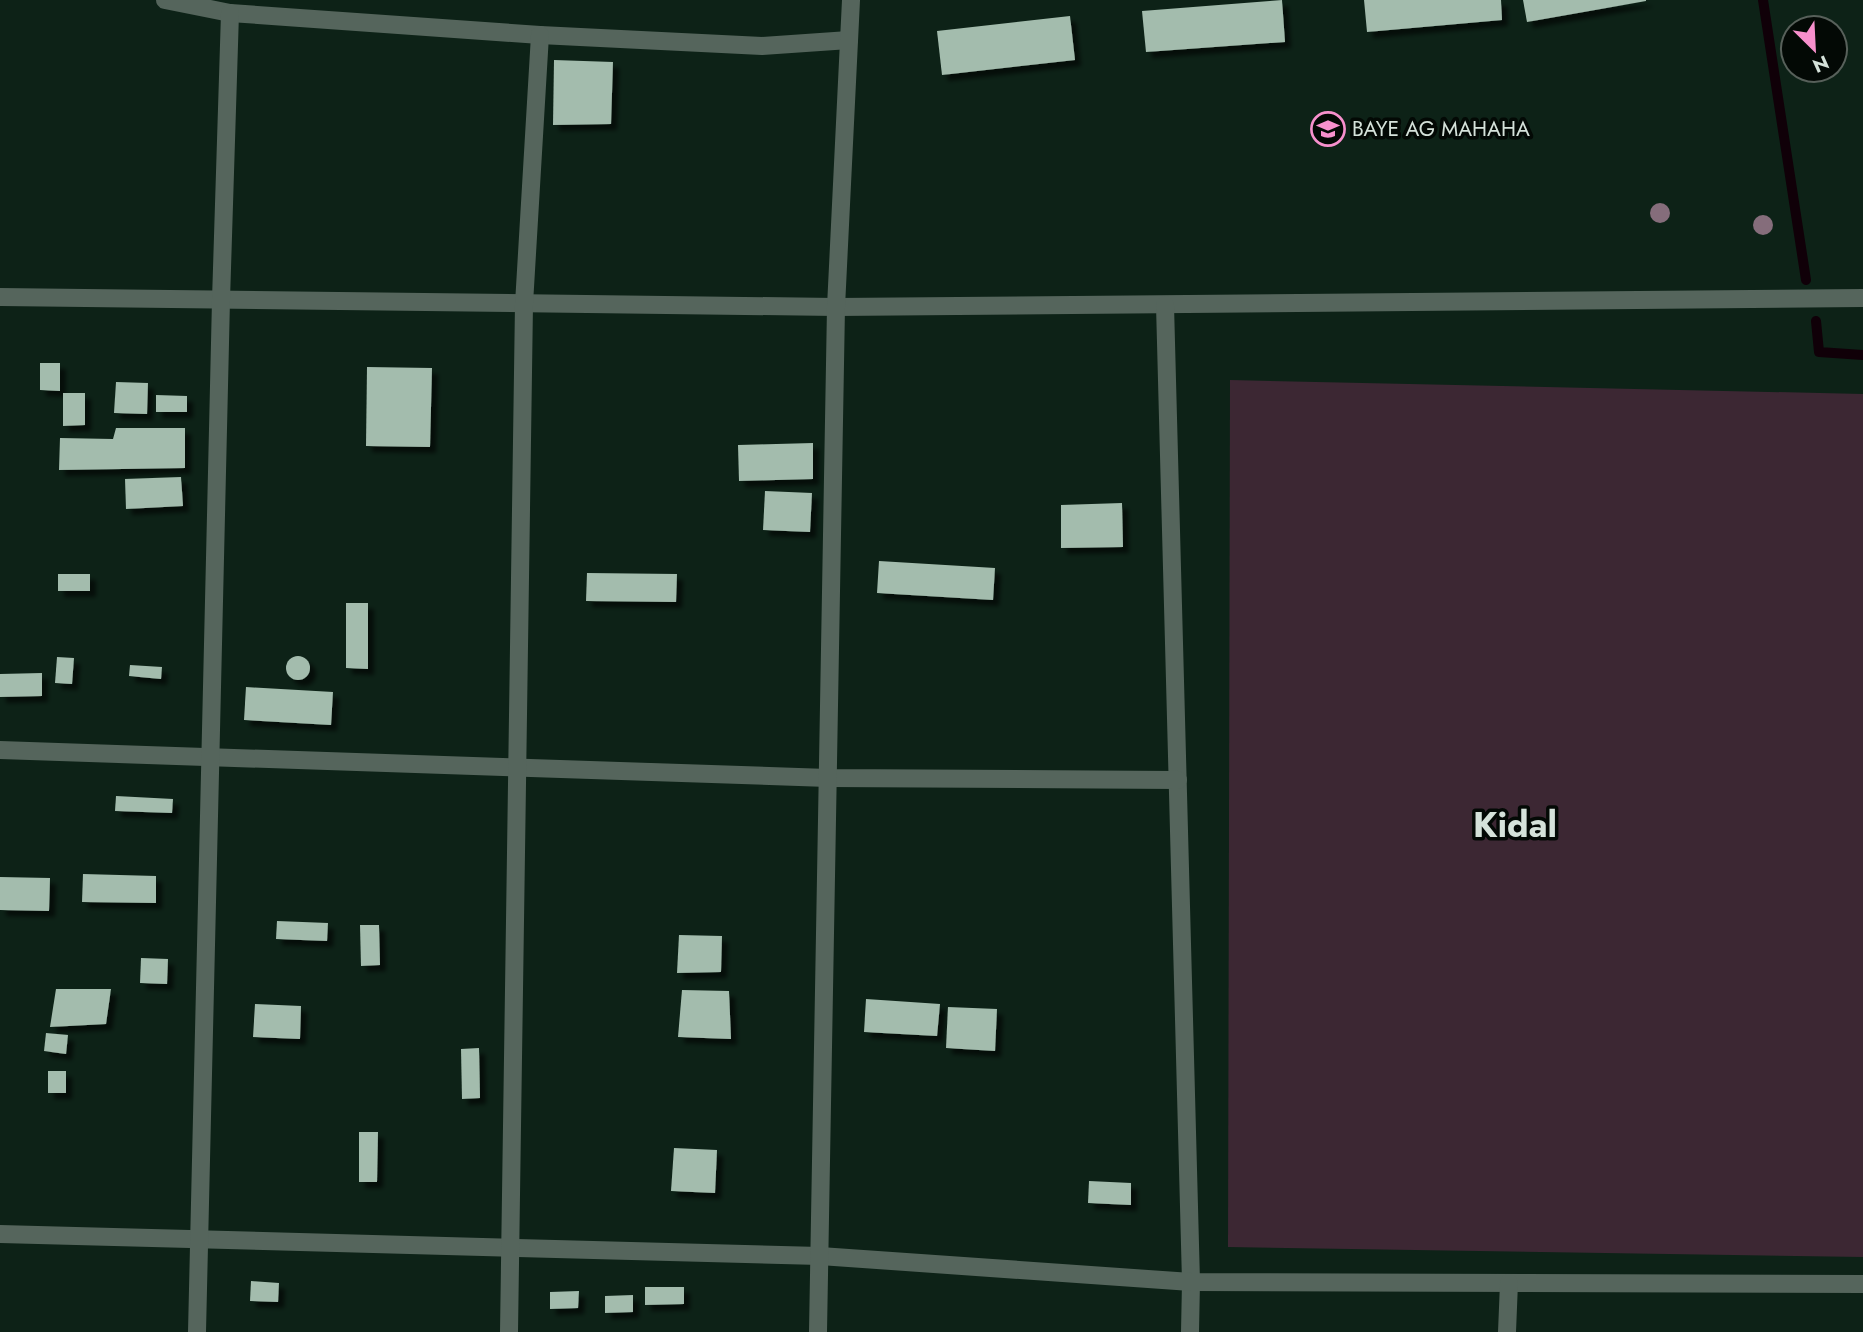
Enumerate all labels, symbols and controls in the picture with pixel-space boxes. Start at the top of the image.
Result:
north arrow [1779,14,1849,84]
text: N [1808,49,1833,79]
school or university icon: BAYE AG MAHAHA [1309,110,1347,148]
place label: BAYE AG MAHAHA [1352,114,1530,144]
district label: Kidal [1473,800,1557,850]

